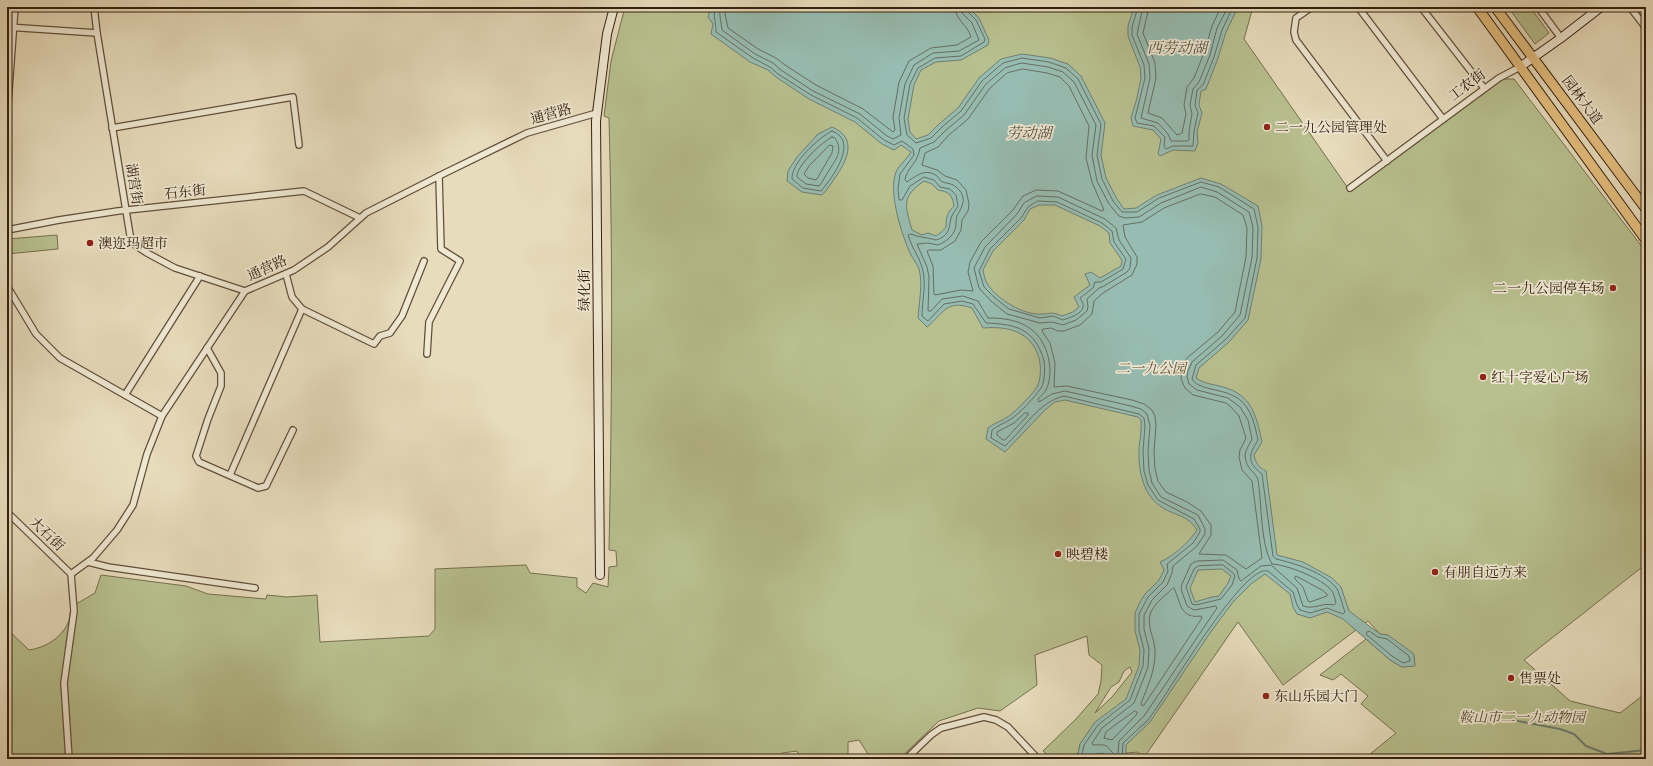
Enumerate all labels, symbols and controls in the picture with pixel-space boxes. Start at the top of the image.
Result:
water label: 西劳动湖 [1147,39,1210,57]
street label: 工农街 [1445,66,1489,104]
street label: 园林大道 [1558,73,1606,127]
street label: 通营路 [528,100,574,128]
place label: 二一九公园管理处 [1275,119,1387,136]
marker: 二一九公园管理处 [1262,122,1272,132]
water label: 劳动湖 [1006,124,1054,142]
street label: 湖营街 [122,162,146,206]
street label: 石东街 [163,181,207,203]
place label: 澳迩玛超市 [98,235,168,252]
marker: 澳迩玛超市 [85,238,95,248]
street label: 通营路 [244,252,290,284]
street label: 绿化街 [576,269,593,311]
place label: 二一九公园停车场 [1493,280,1605,297]
marker: 二一九公园停车场 [1608,283,1618,293]
park label: 二一九公园 [1116,360,1188,377]
place label: 红十字爱心广场 [1491,369,1589,386]
marker: 红十字爱心广场 [1478,372,1488,382]
street label: 大石街 [26,513,68,555]
place label: 映碧楼 [1066,546,1108,563]
marker: 映碧楼 [1053,549,1063,559]
place label: 有朋自远方来 [1443,564,1527,581]
marker: 有朋自远方来 [1430,567,1440,577]
place label: 售票处 [1519,670,1561,687]
marker: 售票处 [1506,673,1516,683]
place label: 东山乐园大门 [1274,688,1358,705]
marker: 东山乐园大门 [1261,691,1271,701]
park label: 鞍山市二一九动物园 [1459,709,1587,726]

